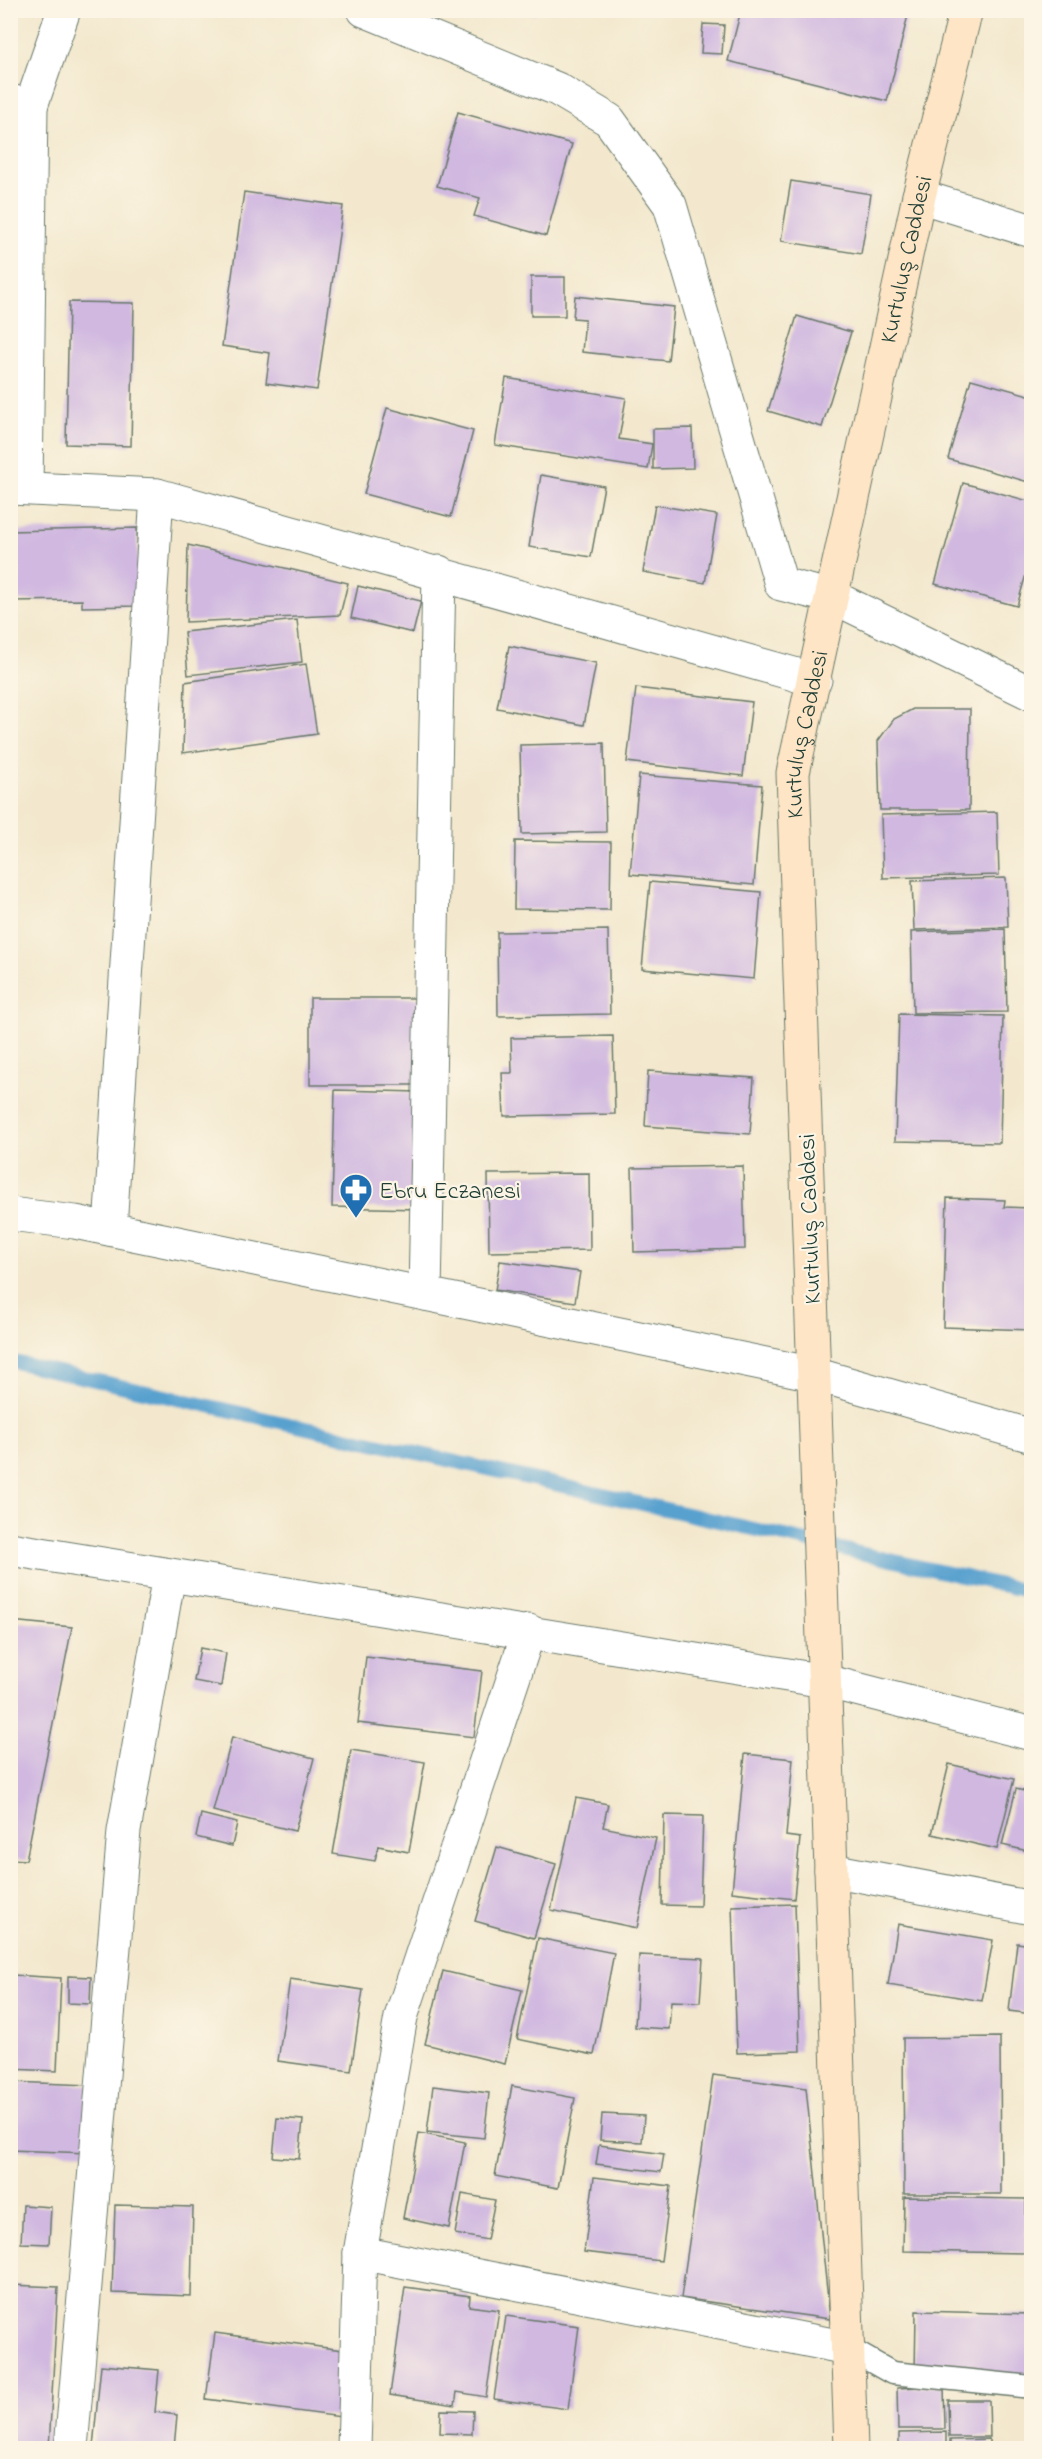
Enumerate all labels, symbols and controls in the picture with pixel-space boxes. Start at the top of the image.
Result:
street label: Kurtuluş Caddesi [872,172,943,347]
street label: Kurtuluş Caddesi [777,647,839,819]
street label: Kurtuluş Caddesi [791,1133,832,1305]
pharmacy icon: Ebru Eczanesi [338,1172,374,1219]
place label: Ebru Eczanesi [379,1175,521,1210]

